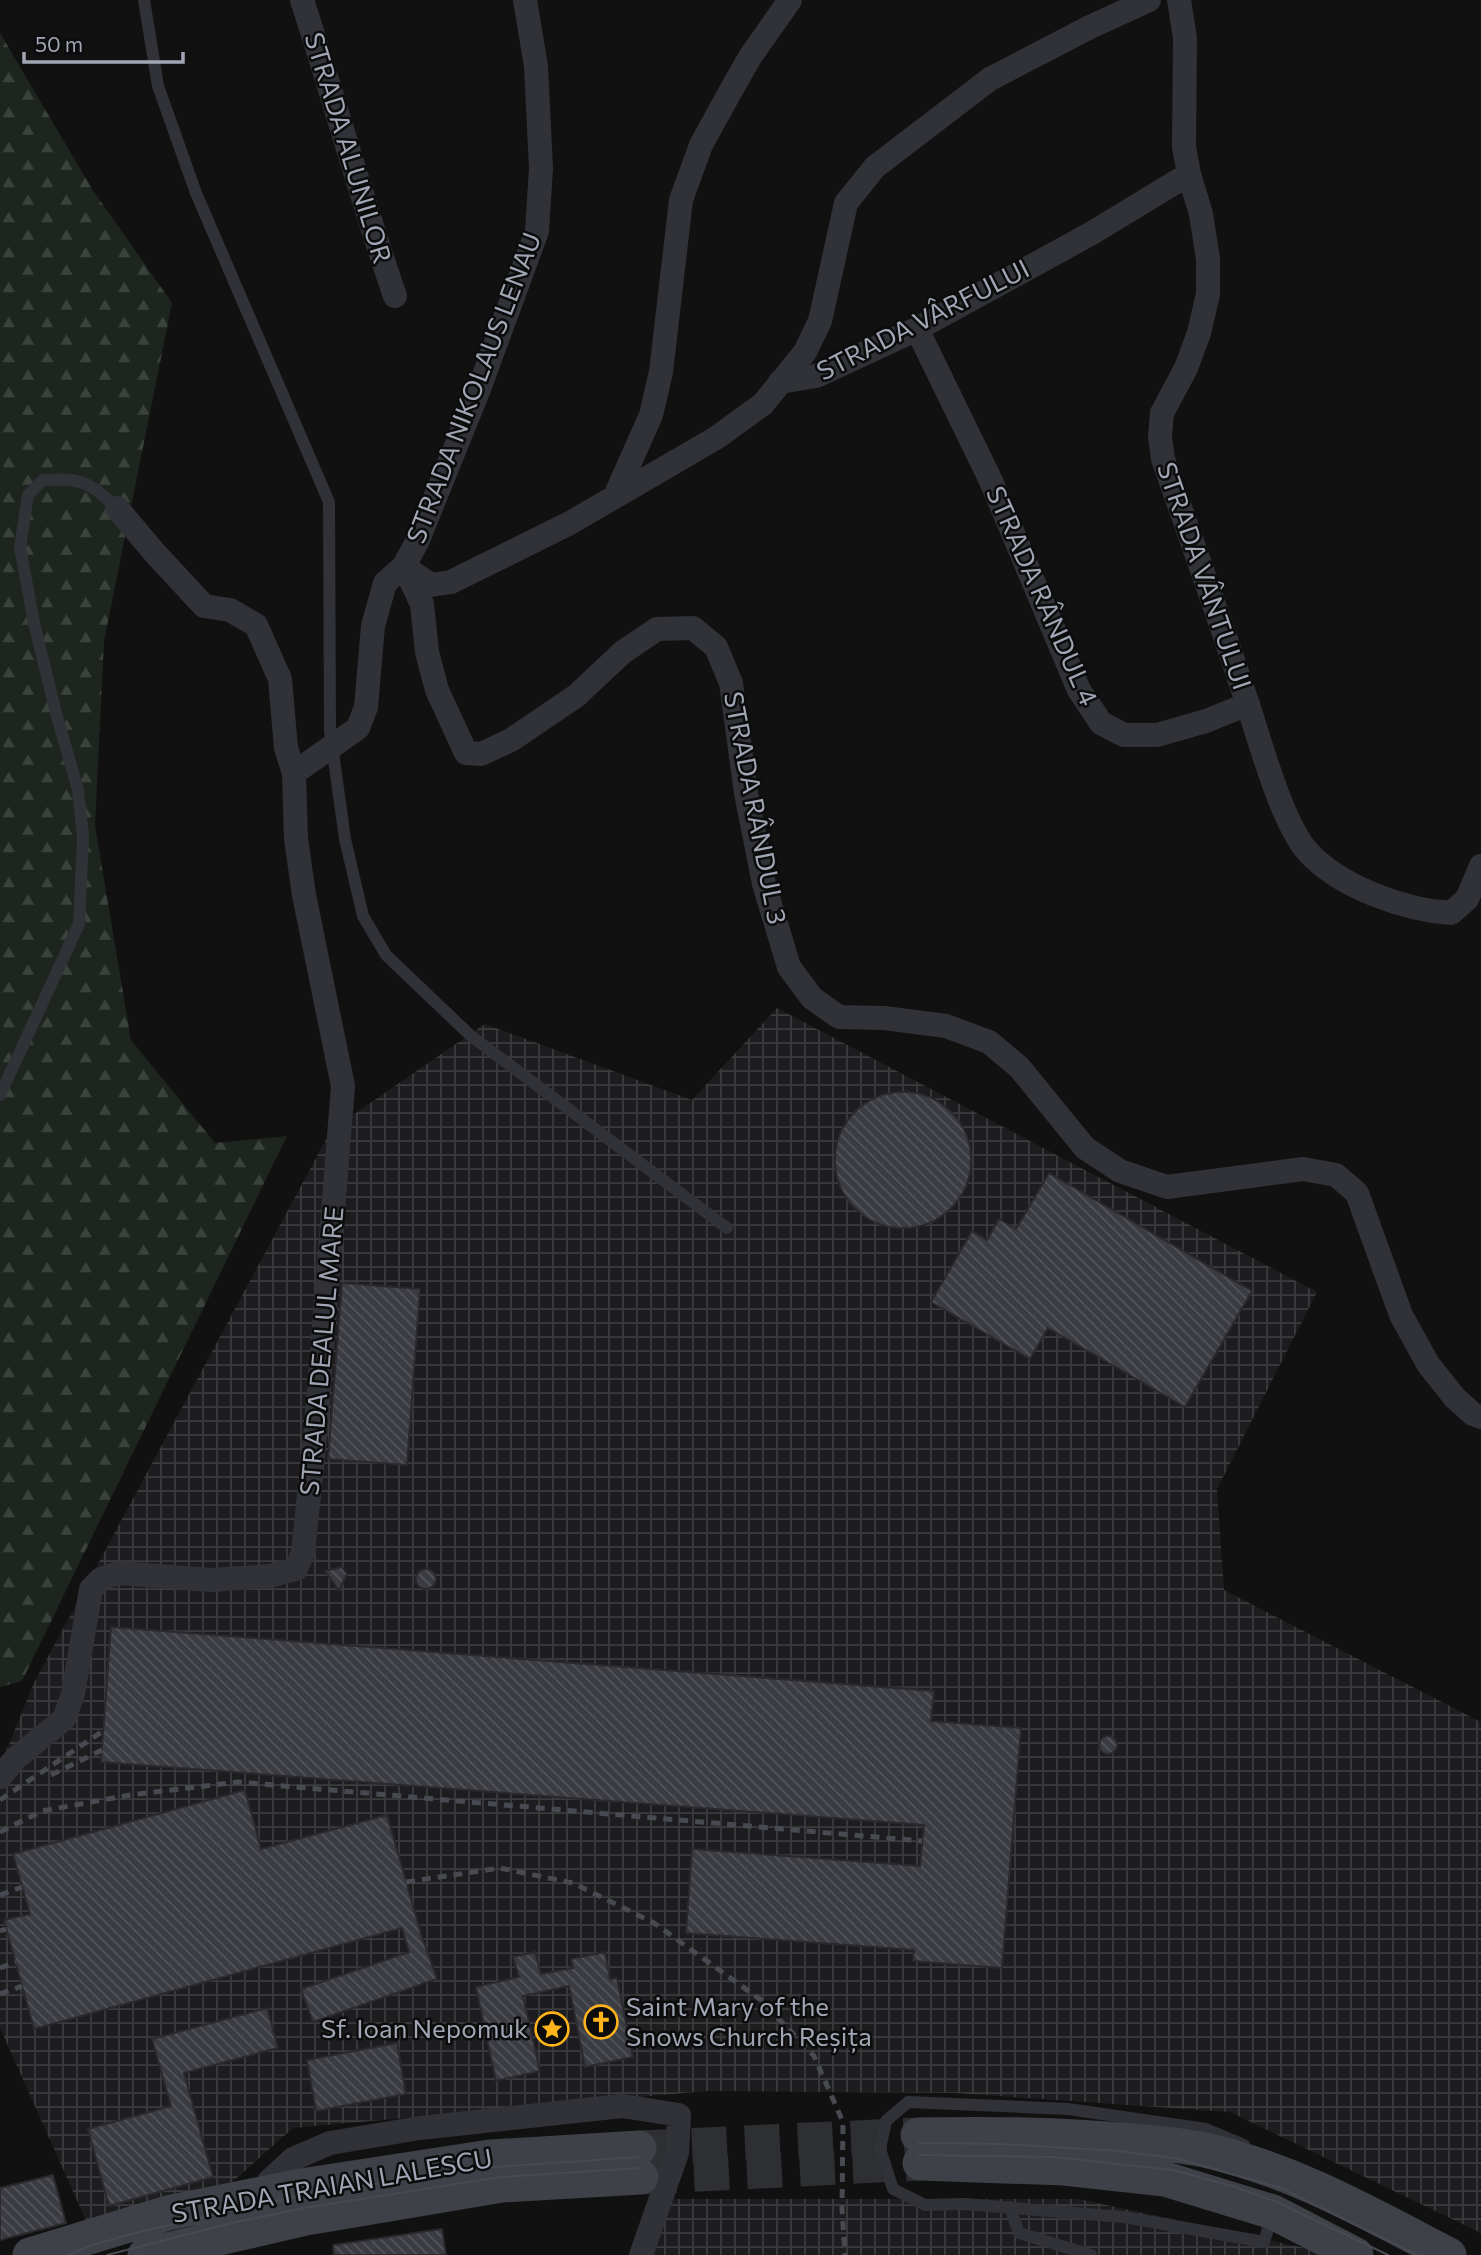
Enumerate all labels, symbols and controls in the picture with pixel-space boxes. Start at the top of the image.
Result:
scale bar [24,21,184,65]
street label: STRADA ALUNILOR [300,28,399,267]
text: 50 m [35,31,83,56]
street label: STRADA NIKOLAUS LENAU [399,228,546,547]
street label: STRADA VÂRFULUI [811,252,1034,386]
street label: STRADA VÂNTULUI [1152,458,1259,693]
street label: STRADA RÂNDUL 4 [981,481,1106,710]
street label: STRADA RÂNDUL 3 [719,689,794,927]
street label: STRADA DEALUL MARE [292,1205,349,1497]
place label: Saint Mary of the Snows Church Reșița [626,1990,872,2053]
church icon: Saint Mary of the Snows Church Reșița [582,2003,620,2041]
place icon: Sf. Ioan Nepomuk [533,2010,571,2048]
place label: Sf. Ioan Nepomuk [321,2012,528,2043]
street label: STRADA TRAIAN LALESCU [169,2141,495,2228]

